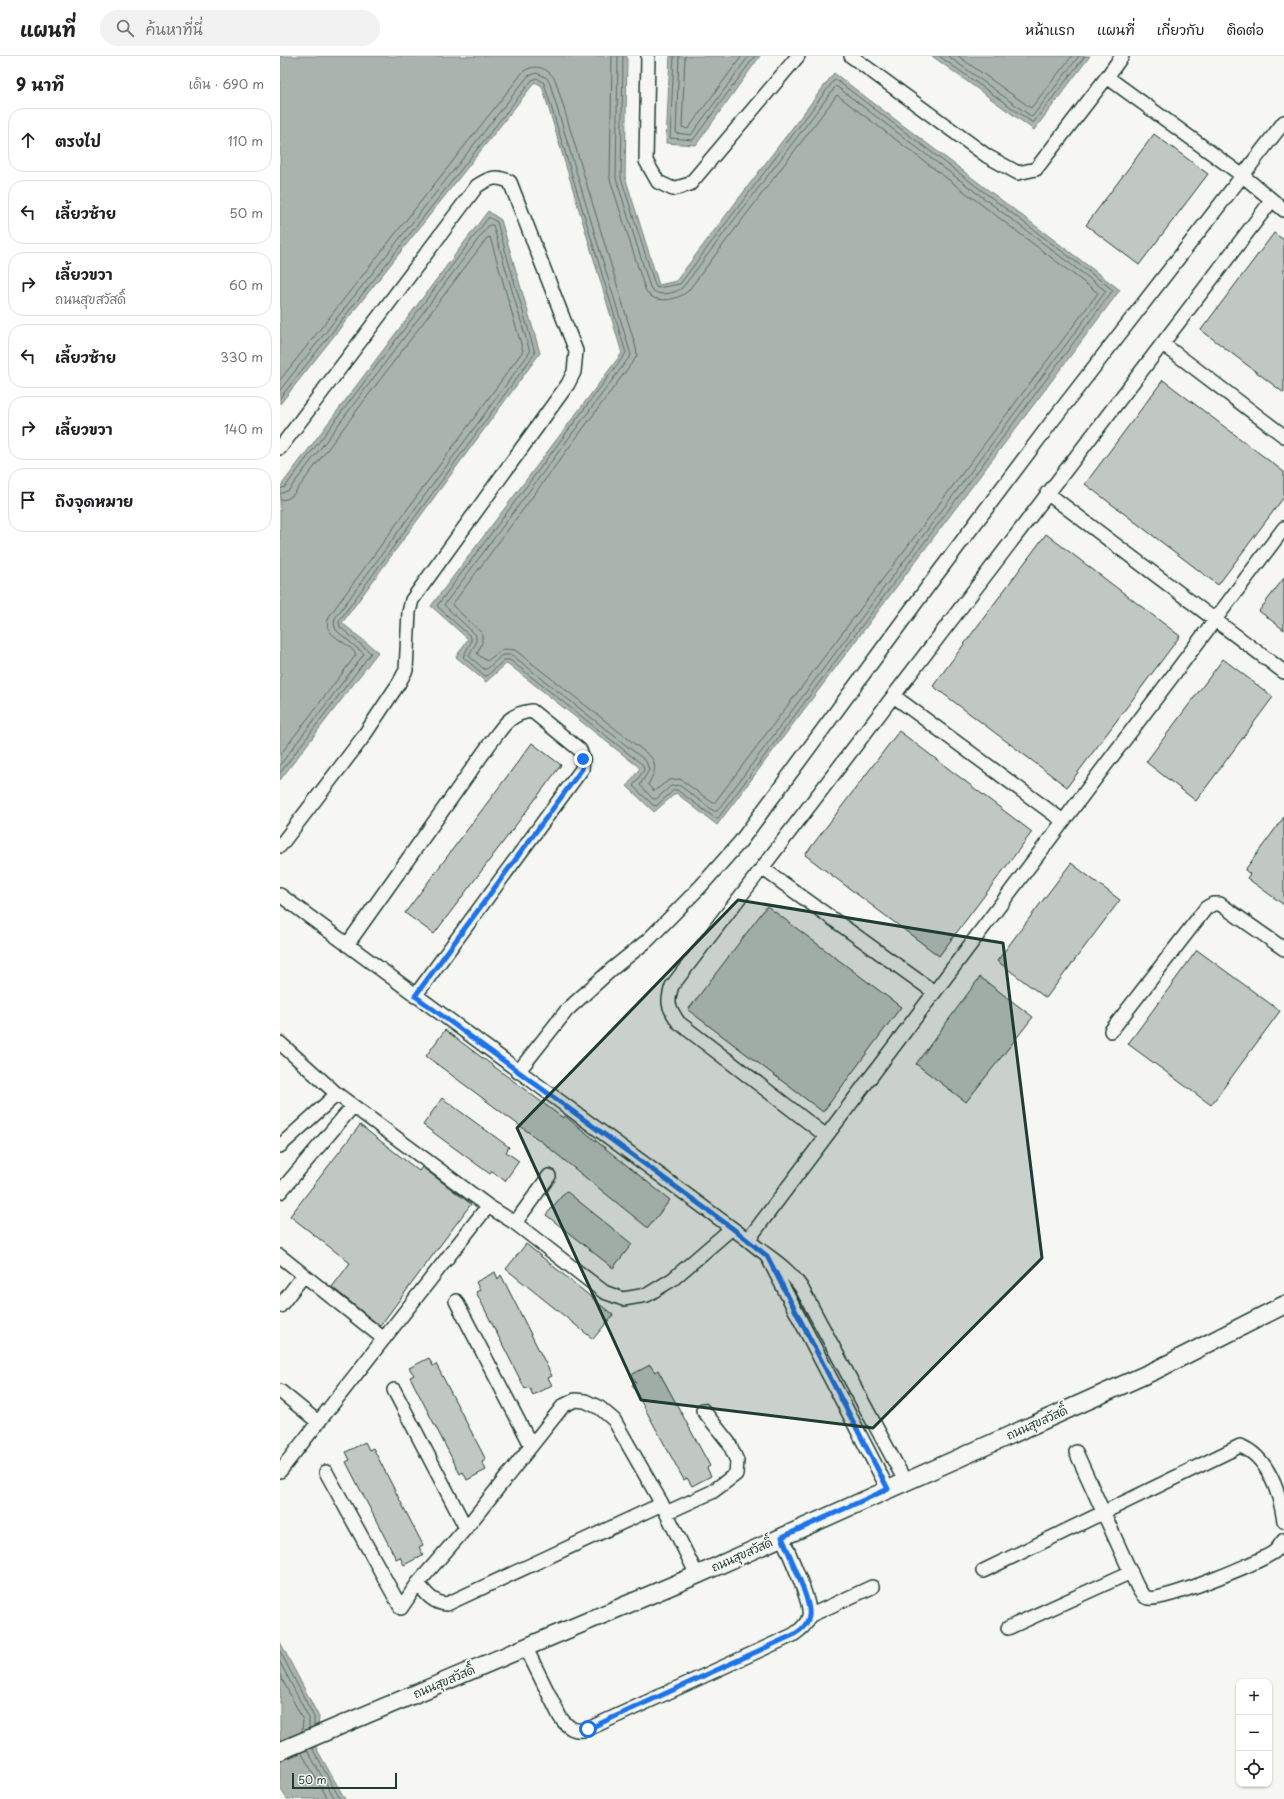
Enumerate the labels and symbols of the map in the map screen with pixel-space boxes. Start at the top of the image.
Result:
route end [574,750,592,768]
street label: ถนนสุขสวัสดิ์ [1002,1399,1071,1445]
street label: ถนนสุขสวัสดิ์ [707,1531,776,1577]
street label: ถนนสุขสวัสดิ์ [409,1659,478,1703]
route start [579,1720,597,1738]
scale bar [292,1771,397,1790]

